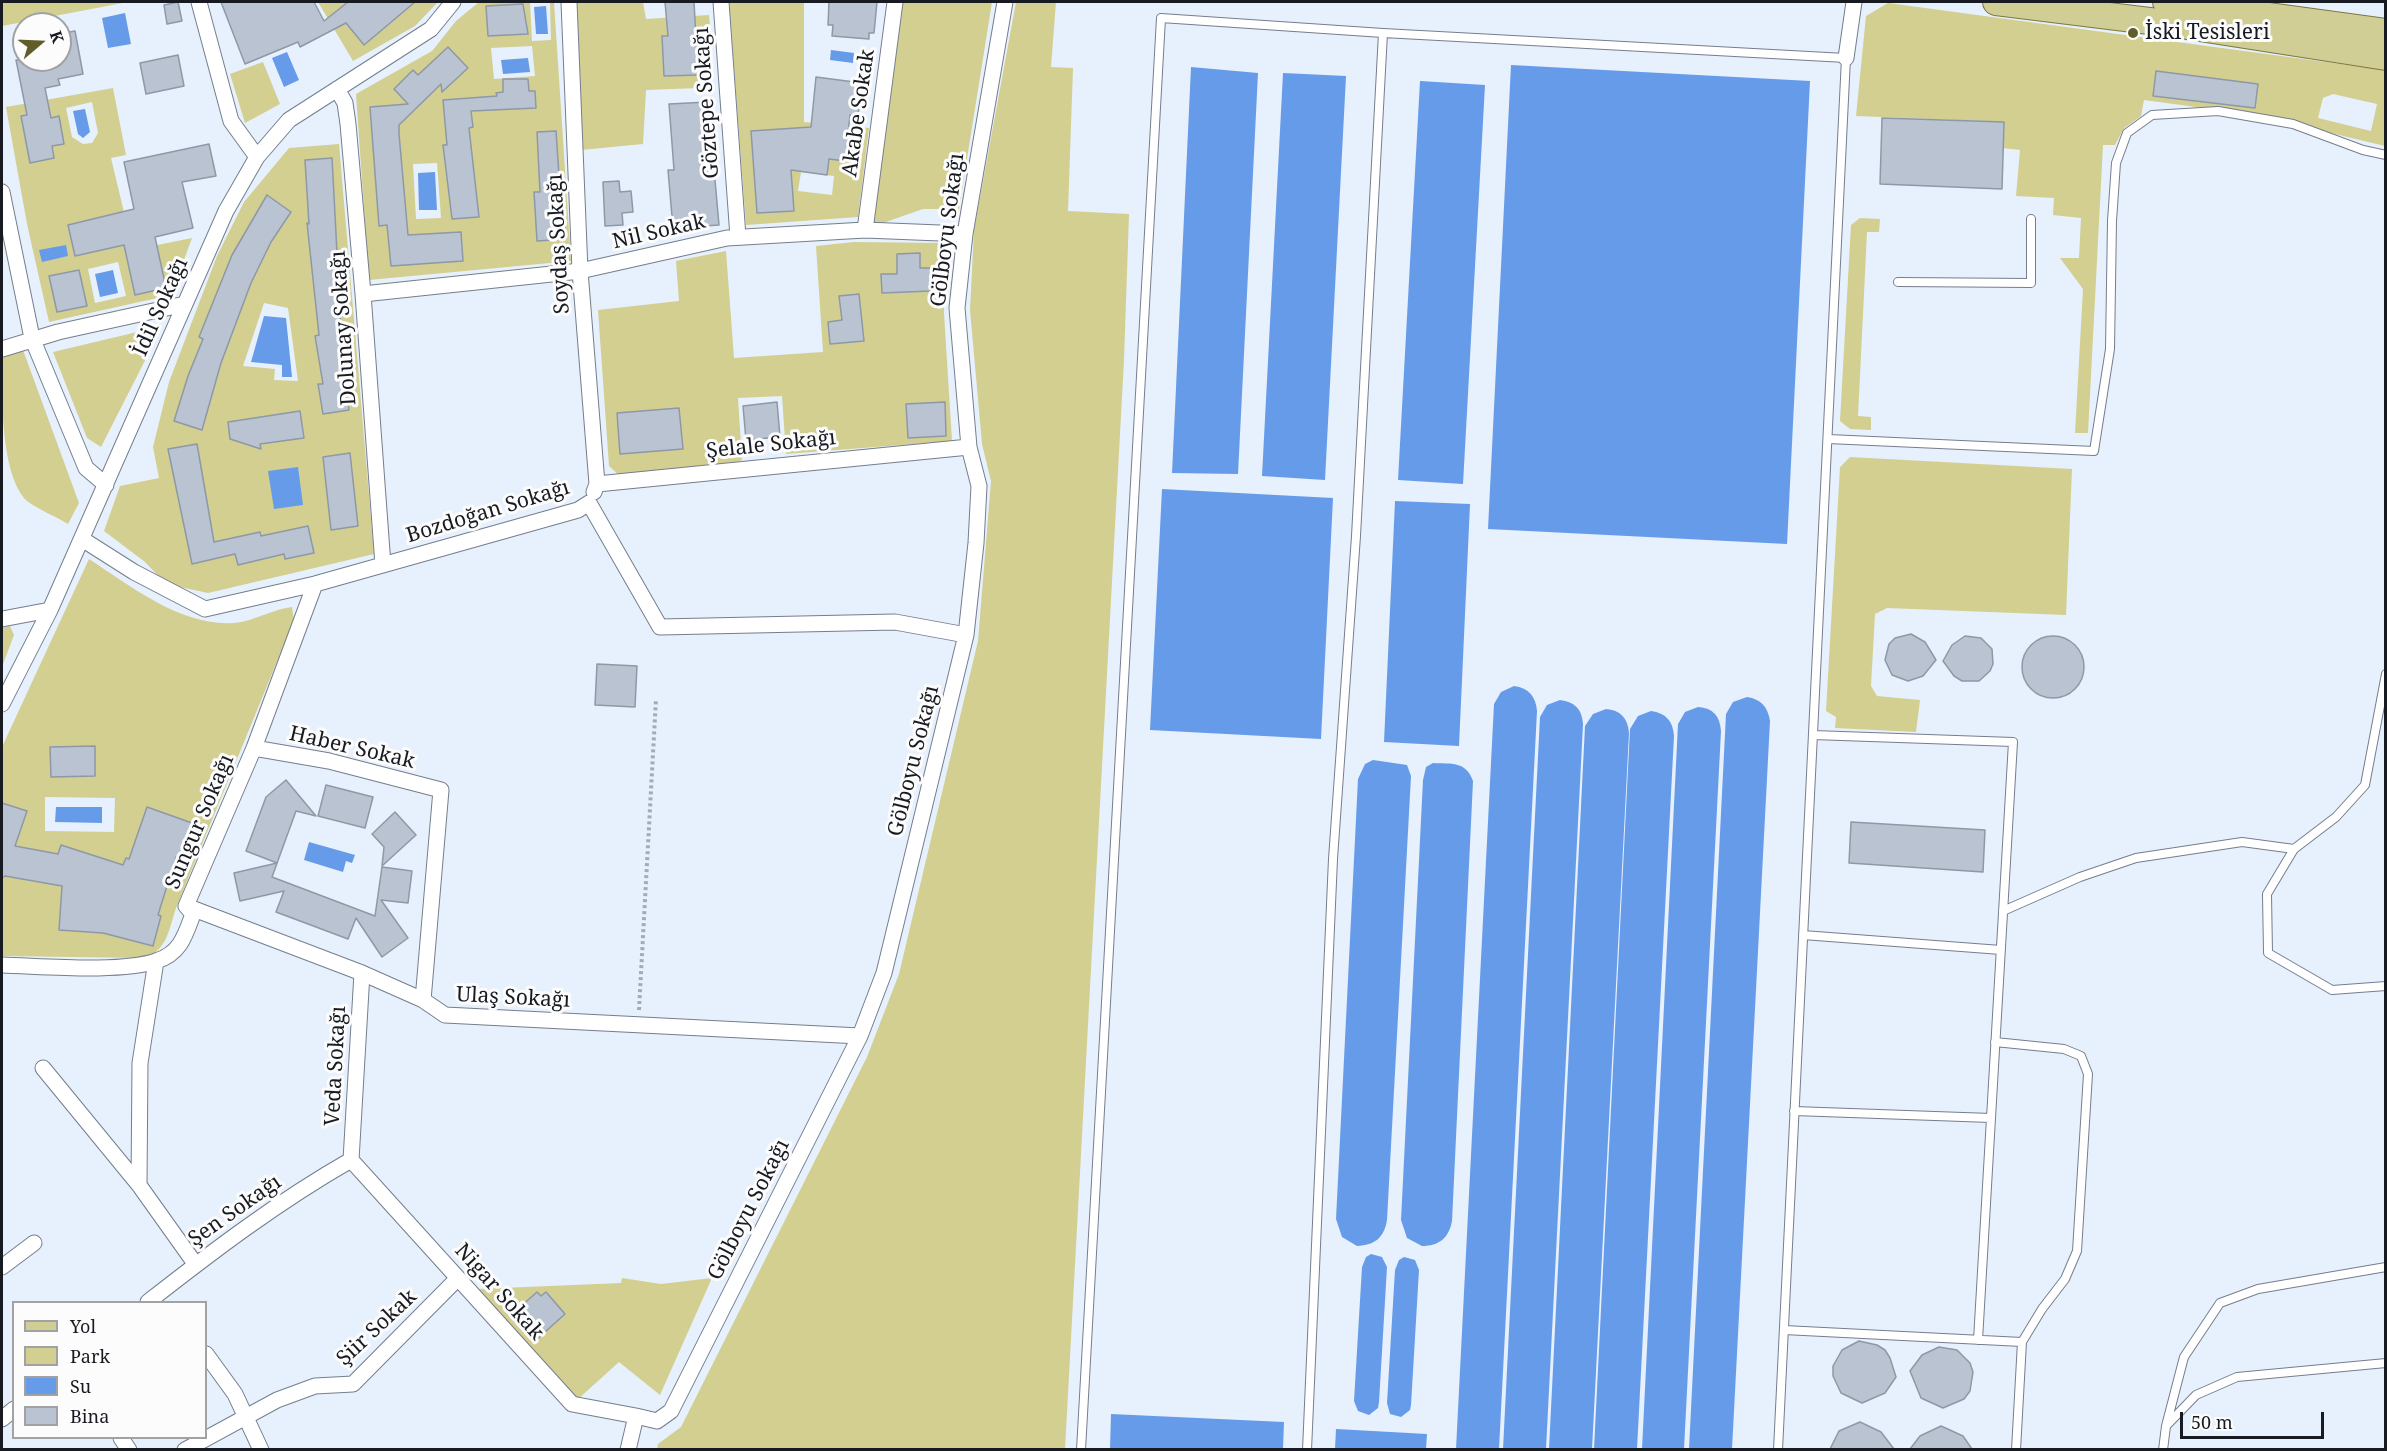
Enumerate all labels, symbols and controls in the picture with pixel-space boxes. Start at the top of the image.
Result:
north arrow [12,12,72,72]
place label: İski Tesisleri [2145,20,2270,46]
street label: Göztepe Sokağı [689,26,725,180]
marker: İski Tesisleri [2126,26,2140,40]
text: K [45,28,69,46]
street label: Akabe Sokak [838,48,880,178]
street label: Gölboyu Sokağı [926,152,970,308]
street label: Soydaş Sokağı [543,173,575,315]
street label: Nil Sokak [610,209,708,255]
street label: Dolunay Sokağı [326,250,362,406]
street label: İdil Sokağı [128,254,194,360]
street label: Şelale Sokağı [705,426,837,464]
street label: Bozdoğan Sokağı [403,475,573,549]
street label: Gölboyu Sokağı [883,683,945,839]
street label: Haber Sokak [287,721,417,775]
street label: Sungur Sokağı [160,751,240,893]
street label: Ulaş Sokağı [455,982,571,1014]
street label: Veda Sokağı [320,1005,352,1127]
street label: Gölboyu Sokağı [703,1135,795,1285]
street label: Şen Sokağı [184,1170,286,1252]
street label: Nigar Sokak [449,1239,549,1345]
street label: Şiir Sokak [332,1285,422,1371]
legend [12,1301,207,1439]
text: Yol [70,1314,96,1338]
text: Park [70,1344,110,1368]
text: Su [70,1374,91,1398]
scale bar [2183,1400,2327,1438]
text: Bina [70,1404,109,1428]
text: 50 m [2191,1410,2233,1434]

